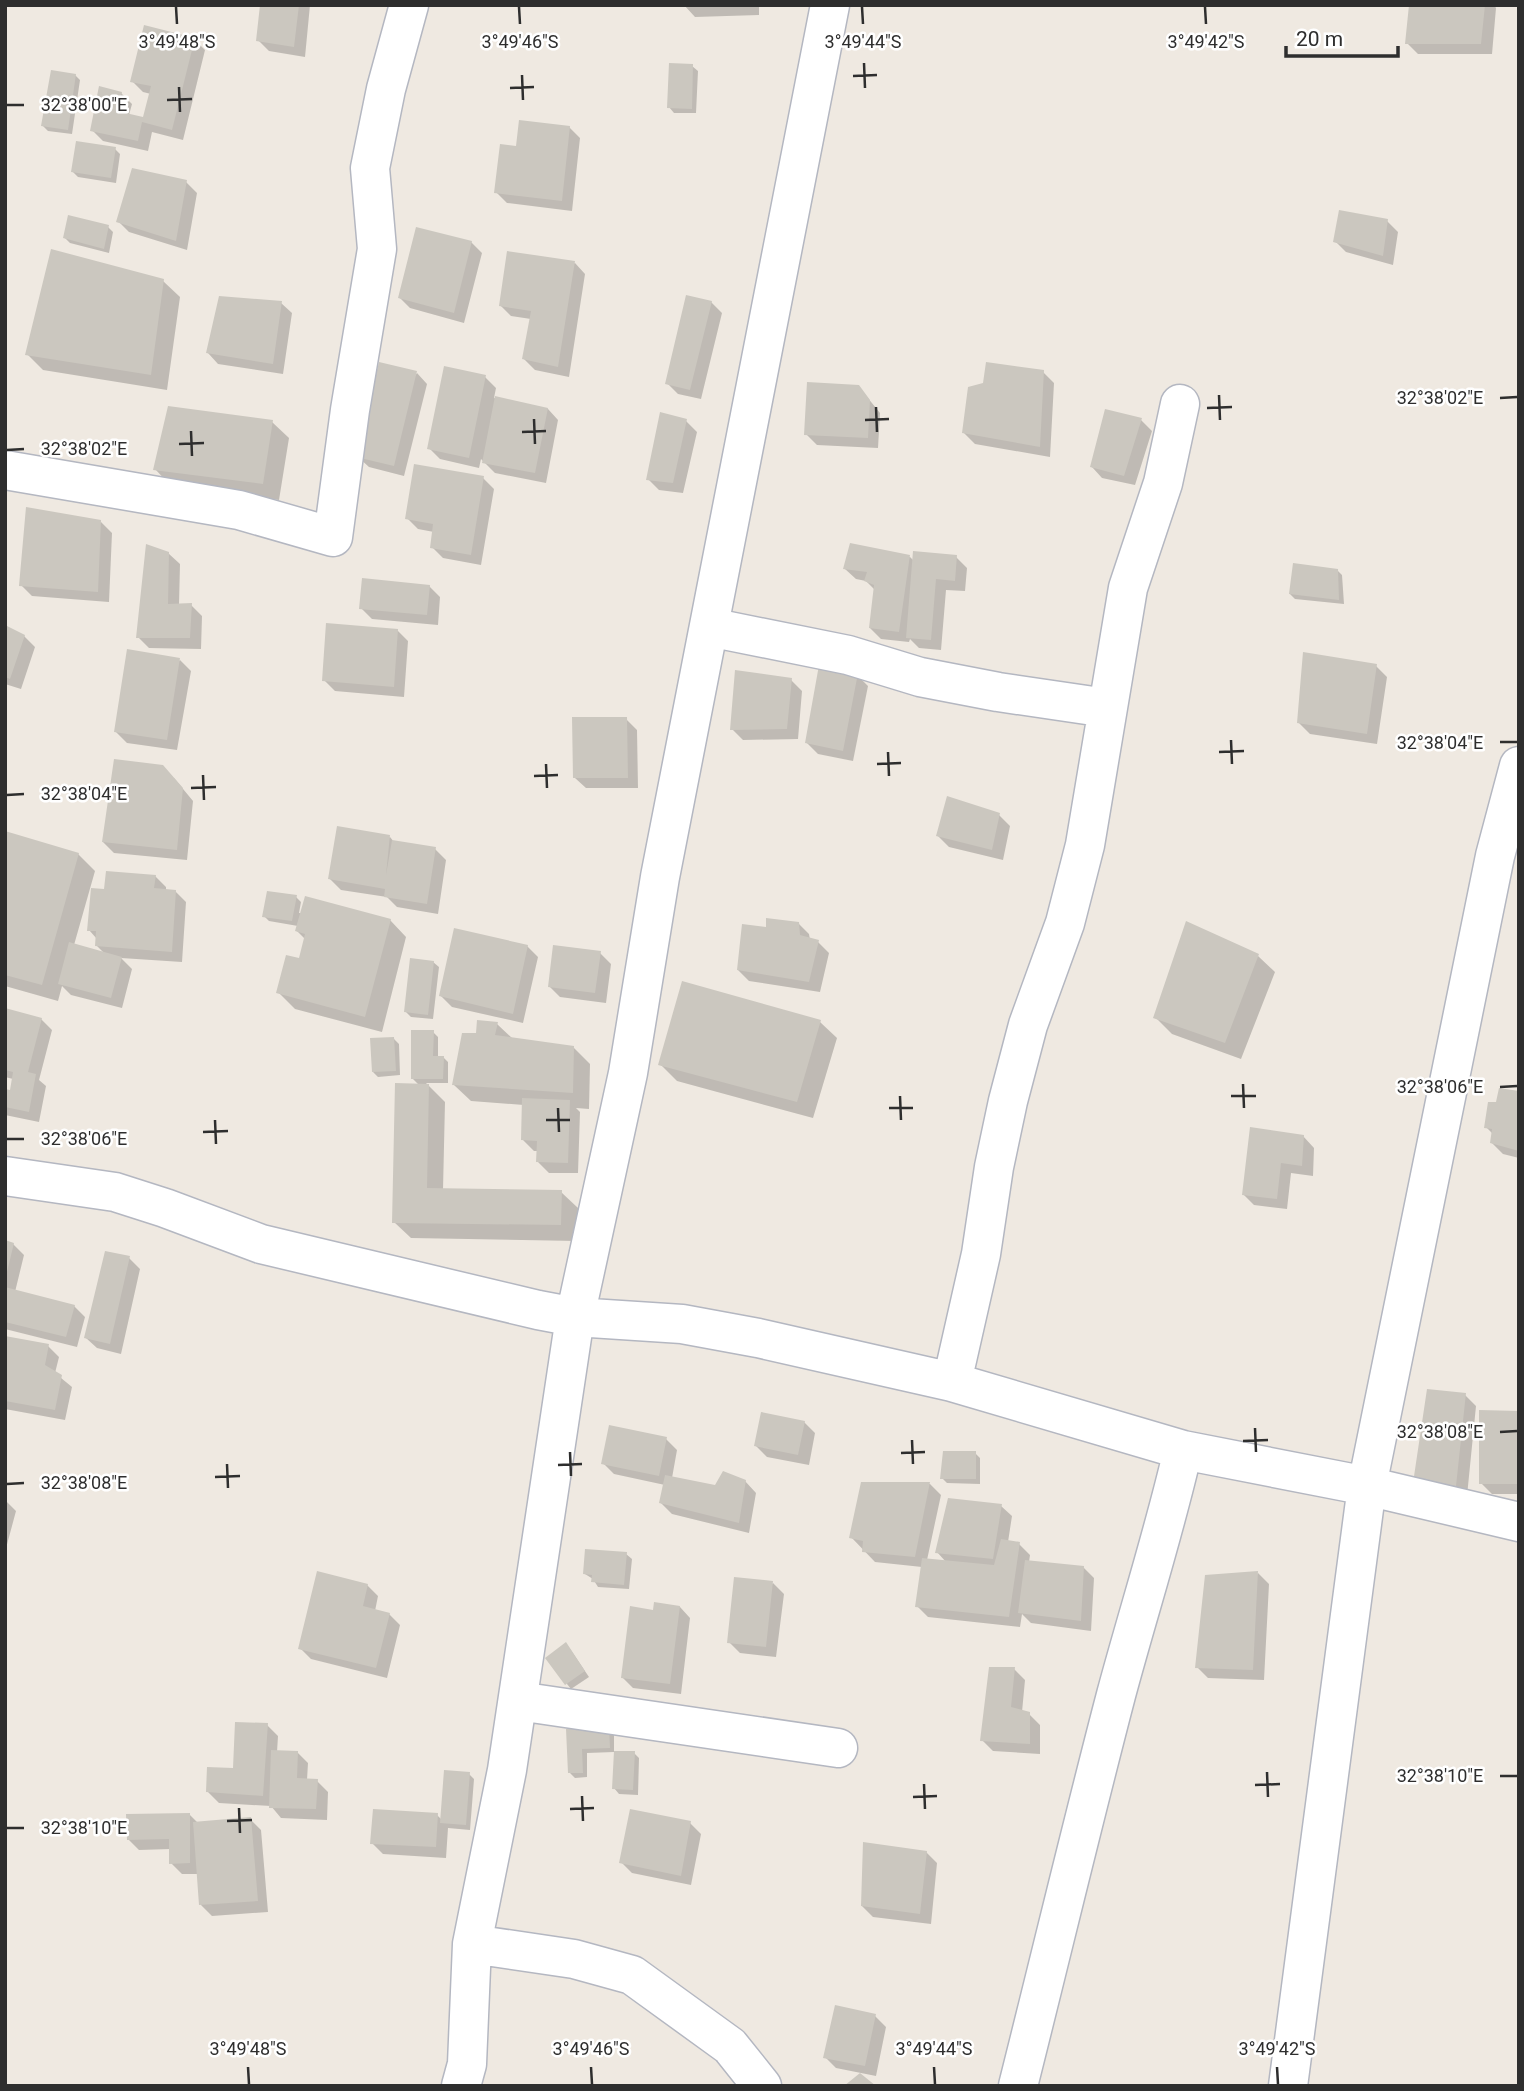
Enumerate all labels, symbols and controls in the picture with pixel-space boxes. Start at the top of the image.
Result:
scale bar [1286,14,1398,58]
text: 20 m [1296,27,1343,51]
text: 3°49'48"S [139,31,216,52]
text: 3°49'46"S [482,31,559,52]
text: 3°49'44"S [825,31,902,52]
text: 3°49'42"S [1168,31,1245,52]
text: 32°38'00"E [41,94,127,115]
text: 32°38'02"E [1397,387,1483,408]
text: 32°38'02"E [41,438,127,459]
text: 32°38'04"E [1397,732,1483,753]
text: 32°38'04"E [41,783,127,804]
text: 32°38'06"E [1397,1076,1483,1097]
text: 32°38'06"E [41,1128,127,1149]
text: 32°38'08"E [1397,1421,1483,1442]
text: 32°38'08"E [41,1472,127,1493]
text: 32°38'10"E [1397,1765,1483,1786]
text: 32°38'10"E [41,1817,127,1838]
text: 3°49'48"S [210,2038,287,2059]
text: 3°49'46"S [553,2038,630,2059]
text: 3°49'44"S [896,2038,973,2059]
text: 3°49'42"S [1239,2038,1316,2059]

